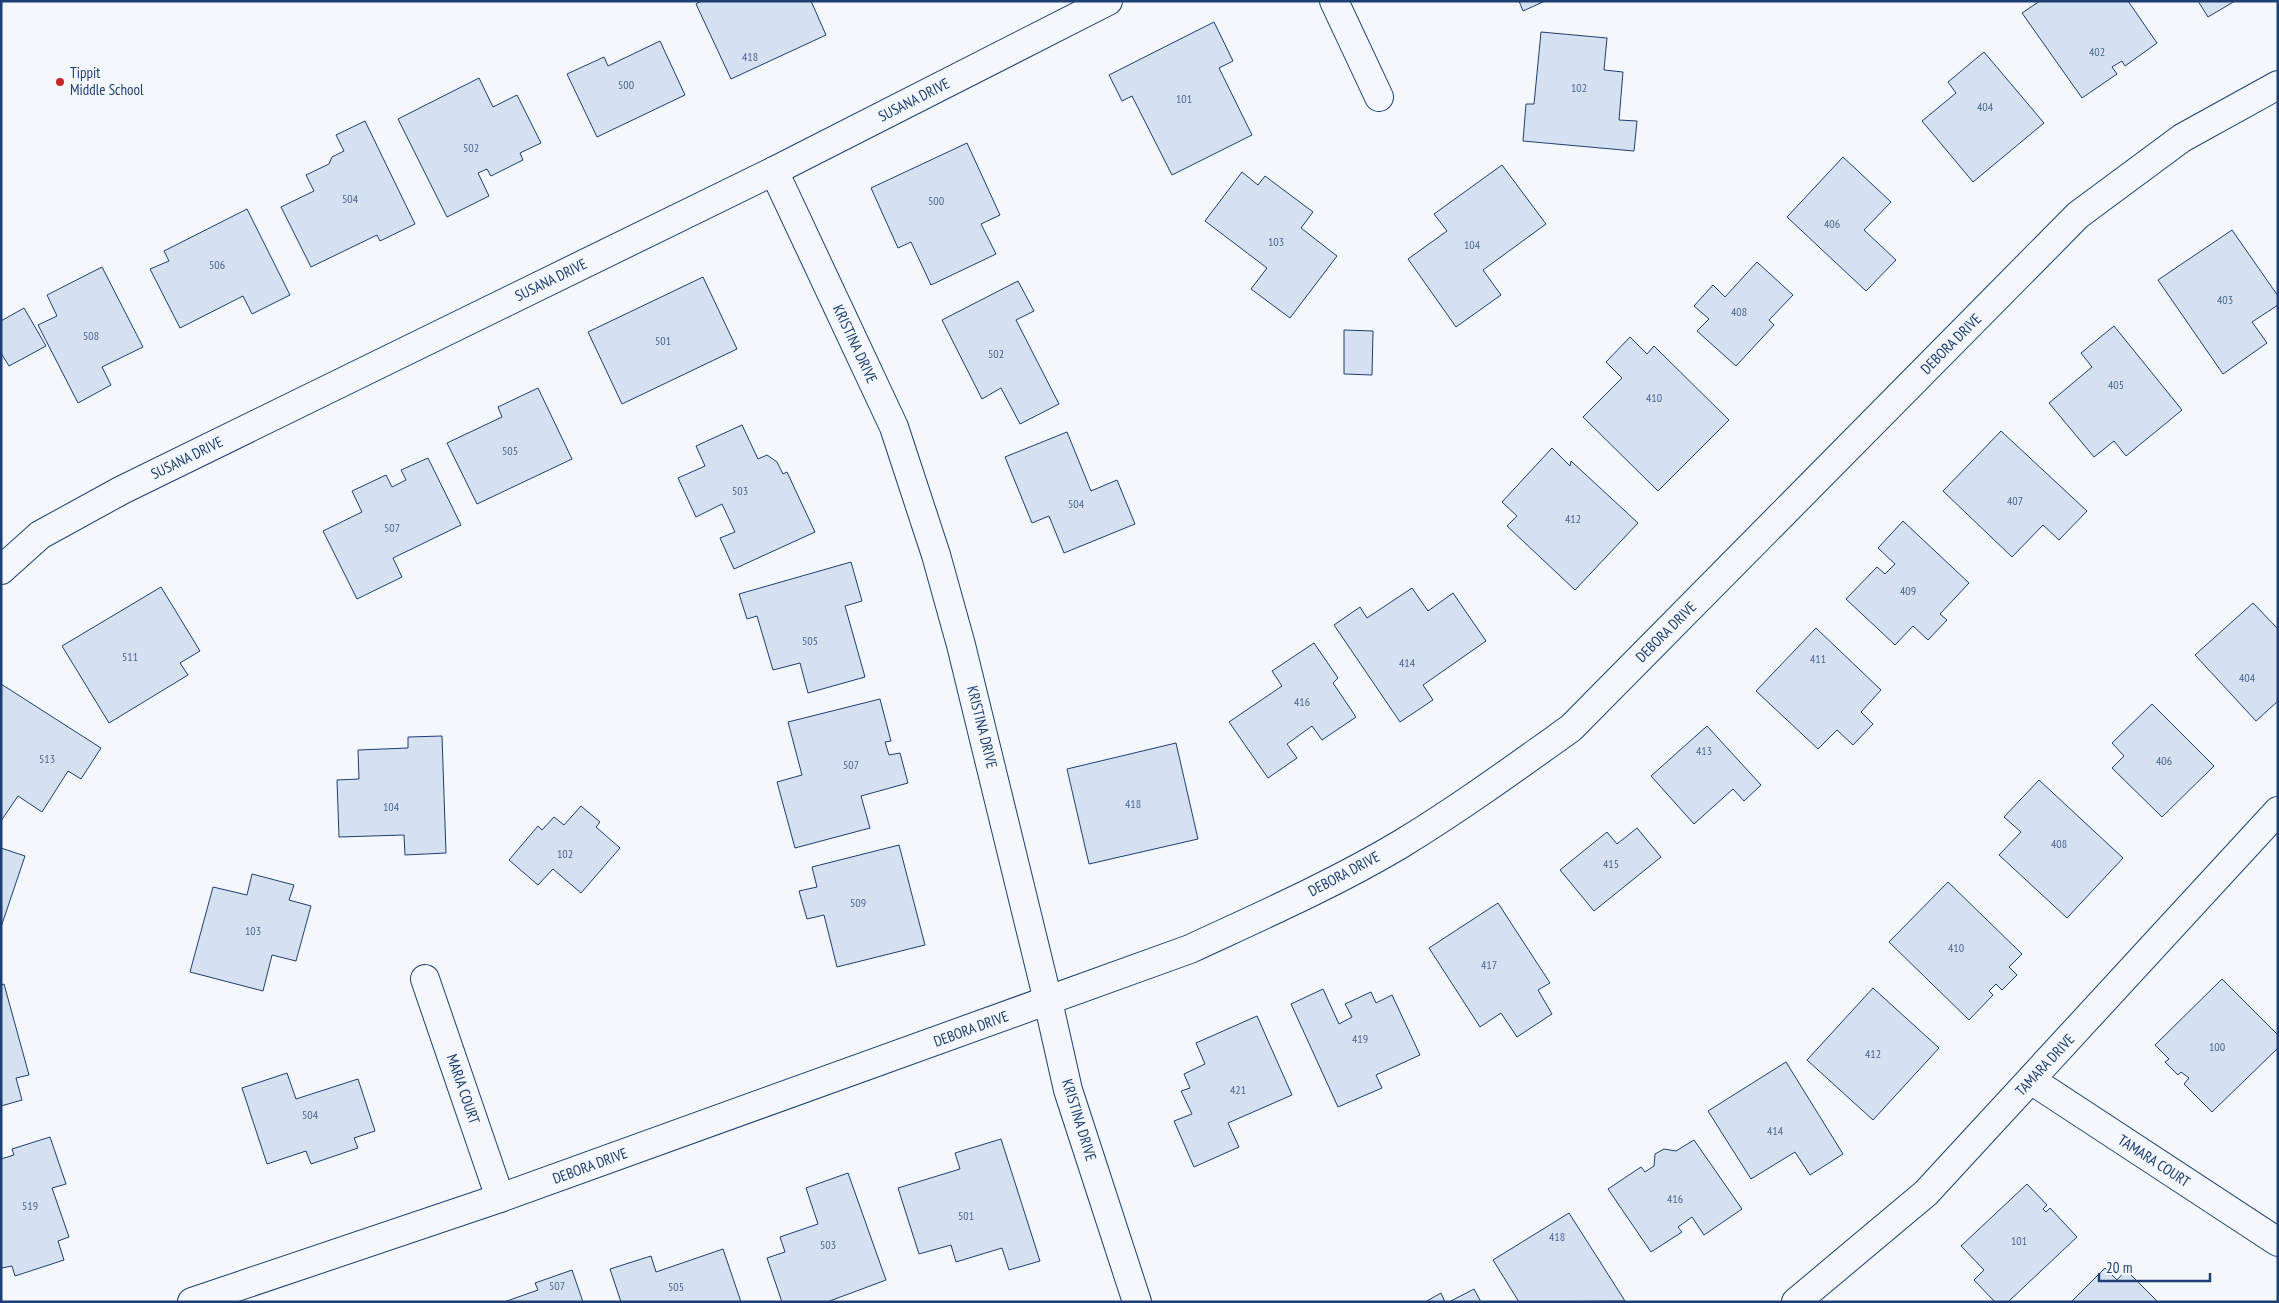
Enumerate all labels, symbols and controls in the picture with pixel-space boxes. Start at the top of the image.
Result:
house number: 402 [2089,44,2105,59]
house number: 418 [742,49,758,64]
place label: Tippit Middle School [70,63,144,99]
street label: SUSANA DRIVE [875,73,953,126]
marker: Tippit Middle School [54,76,66,88]
house number: 500 [618,77,634,92]
house number: 102 [1571,80,1587,95]
house number: 101 [1176,91,1192,106]
house number: 404 [1977,99,1994,114]
house number: 502 [463,140,479,155]
house number: 504 [342,191,359,206]
house number: 500 [928,193,944,208]
house number: 406 [1824,216,1840,231]
house number: 103 [1268,234,1284,249]
house number: 104 [1464,237,1481,252]
street label: SUSANA DRIVE [512,254,590,305]
house number: 506 [209,257,225,272]
house number: 403 [2217,292,2233,307]
street label: KRISTINA DRIVE [829,301,882,386]
house number: 408 [1731,304,1747,319]
street label: DEBORA DRIVE [1916,309,1985,378]
house number: 508 [83,328,99,343]
house number: 501 [655,333,671,348]
house number: 502 [988,346,1004,361]
house number: 405 [2108,377,2124,392]
house number: 410 [1646,390,1662,405]
street label: SUSANA DRIVE [148,432,226,483]
house number: 505 [502,443,518,458]
house number: 503 [732,483,748,498]
house number: 407 [2007,493,2023,508]
house number: 504 [1068,496,1085,511]
house number: 412 [1565,511,1581,526]
house number: 507 [384,520,400,535]
house number: 409 [1900,583,1916,598]
street label: DEBORA DRIVE [1631,597,1700,666]
house number: 505 [802,633,818,648]
house number: 511 [122,649,138,664]
house number: 411 [1810,651,1826,666]
house number: 414 [1399,655,1416,670]
house number: 404 [2239,670,2256,685]
street label: KRISTINA DRIVE [963,684,1002,770]
house number: 416 [1294,694,1310,709]
house number: 413 [1696,743,1712,758]
house number: 513 [39,751,55,766]
house number: 406 [2156,753,2172,768]
house number: 507 [843,757,859,772]
house number: 418 [1125,796,1141,811]
house number: 104 [383,799,400,814]
house number: 408 [2051,836,2067,851]
house number: 102 [557,846,573,861]
street label: DEBORA DRIVE [1305,847,1383,900]
house number: 415 [1603,856,1619,871]
house number: 509 [850,895,866,910]
house number: 103 [245,923,261,938]
house number: 410 [1948,940,1964,955]
house number: 417 [1481,957,1497,972]
street label: DEBORA DRIVE [931,1006,1011,1051]
street label: TAMARA DRIVE [2011,1030,2078,1100]
house number: 419 [1352,1031,1368,1046]
house number: 100 [2209,1039,2225,1054]
house number: 412 [1865,1046,1881,1061]
street label: MARIA COURT [443,1051,484,1127]
street label: KRISTINA DRIVE [1058,1077,1101,1163]
house number: 421 [1230,1082,1246,1097]
house number: 504 [302,1107,319,1122]
house number: 414 [1767,1123,1784,1138]
street label: TAMARA COURT [2115,1130,2194,1191]
street label: DEBORA DRIVE [550,1143,630,1188]
house number: 416 [1667,1191,1683,1206]
house number: 519 [22,1198,38,1213]
house number: 501 [958,1208,974,1223]
house number: 418 [1549,1229,1565,1244]
house number: 101 [2011,1233,2027,1248]
house number: 503 [820,1237,836,1252]
scale bar [2099,1250,2210,1282]
text: 20 m [2106,1258,2132,1277]
house number: 507 [549,1278,565,1293]
house number: 505 [668,1279,684,1294]

